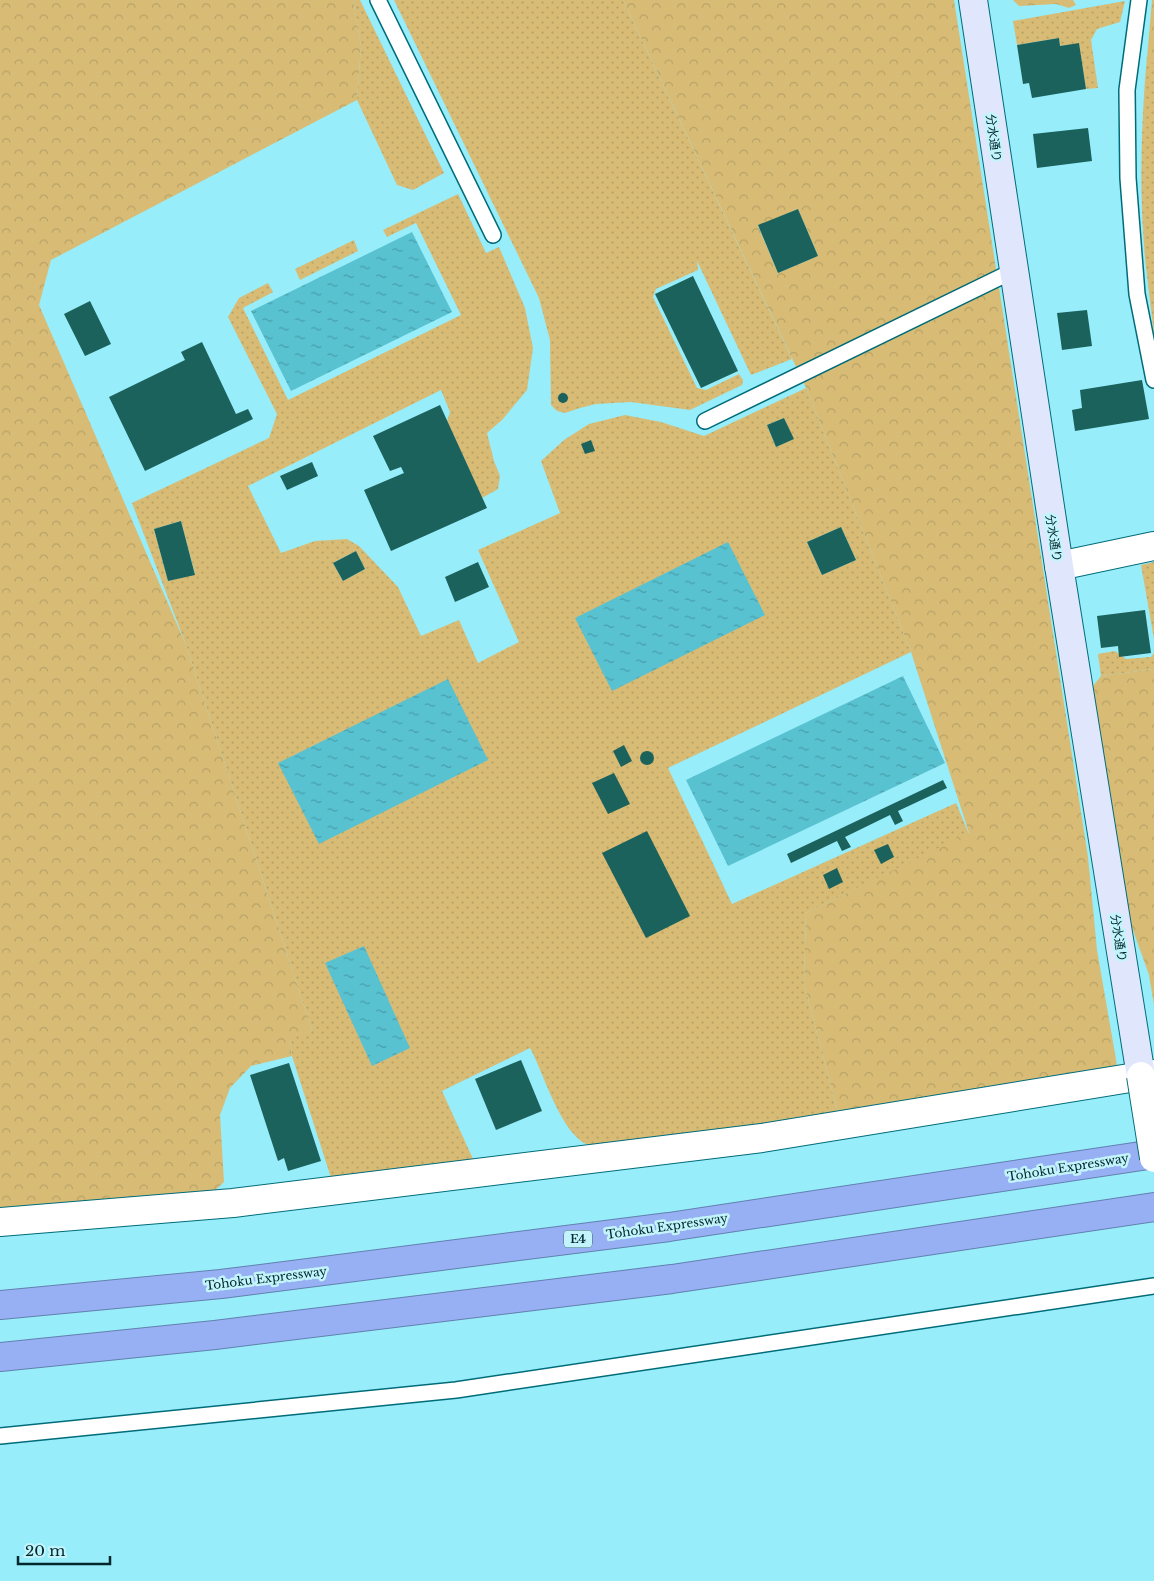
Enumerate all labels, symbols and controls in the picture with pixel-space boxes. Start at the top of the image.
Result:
street label: 分水通り [983,113,1005,163]
street label: 分水通り [1043,513,1065,563]
street label: 分水通り [1108,913,1130,963]
street label: Tohoku Expressway [1006,1150,1130,1184]
street label: Tohoku Expressway [605,1210,729,1242]
road number: E4 [564,1230,592,1248]
street label: Tohoku Expressway [204,1263,328,1293]
scale bar [18,1534,110,1566]
text: 20 m [25,1541,65,1560]

